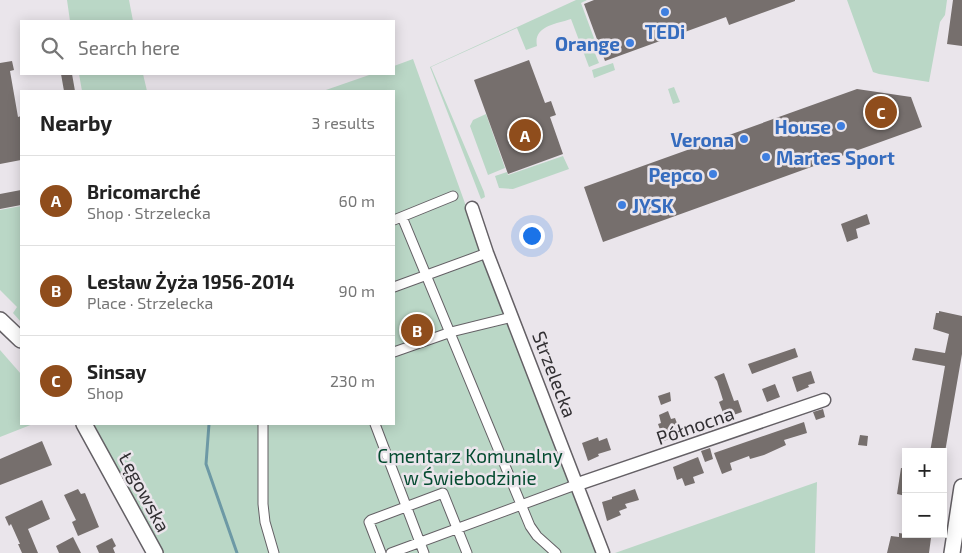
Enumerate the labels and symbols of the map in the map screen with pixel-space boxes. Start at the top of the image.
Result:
marker: TEDi [659,6,671,18]
place label: TEDi [645,20,685,43]
place label: Orange [555,32,620,55]
marker: Orange [624,37,636,49]
pin: C [865,93,897,131]
place label: House [775,115,831,138]
pin: A [509,116,541,154]
marker: House [835,120,847,132]
place label: Verona [670,128,734,151]
marker: Verona [738,133,750,145]
place label: Martes Sport [776,146,895,169]
marker: Martes Sport [760,151,772,163]
place label: Pepco [648,163,703,186]
marker: Pepco [707,168,719,180]
place label: JYSK [632,194,674,217]
marker: JYSK [616,199,628,211]
your location [519,223,545,249]
pin: B [401,311,433,349]
street label: Strzelecka [528,328,582,420]
street label: Północna [653,401,737,449]
park label: Cmentarz Komunalny w Świebodzinie [377,444,563,489]
street label: Łęgowska [114,448,176,536]

